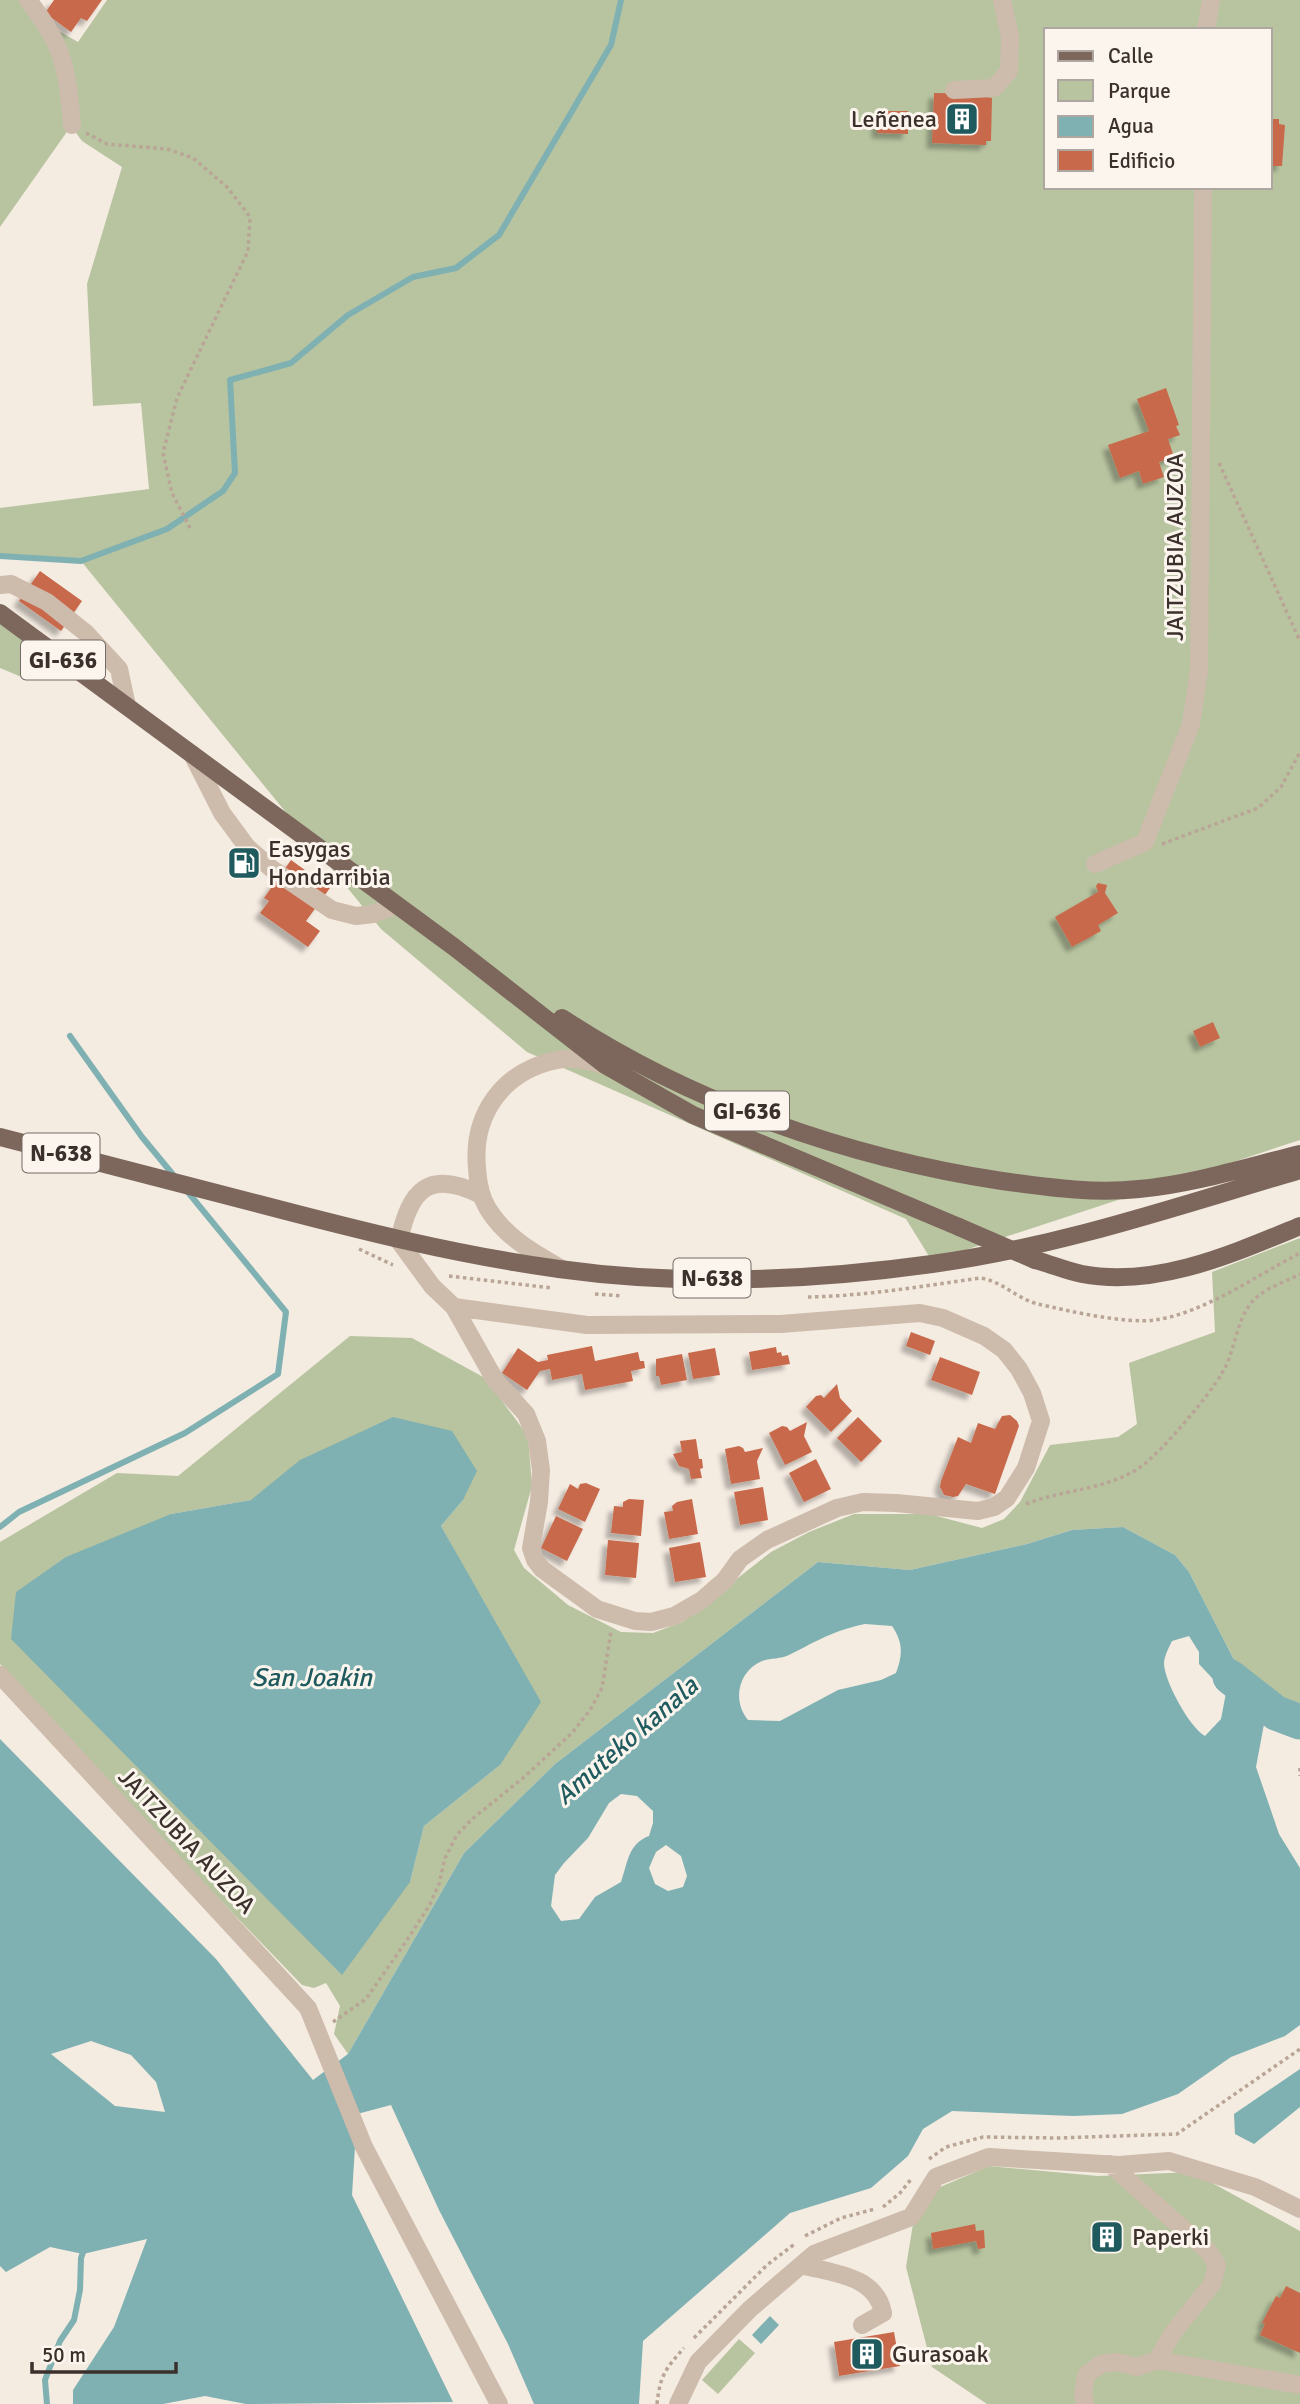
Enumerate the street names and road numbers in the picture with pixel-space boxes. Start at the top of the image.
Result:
street label: JAITZUBIA AUZOA [1160,453,1190,641]
road number: GI-636 [21,640,105,680]
road number: GI-636 [705,1092,789,1130]
road number: N-638 [22,1134,100,1172]
road number: N-638 [674,1259,750,1298]
street label: JAITZUBIA AUZOA [112,1762,262,1920]

